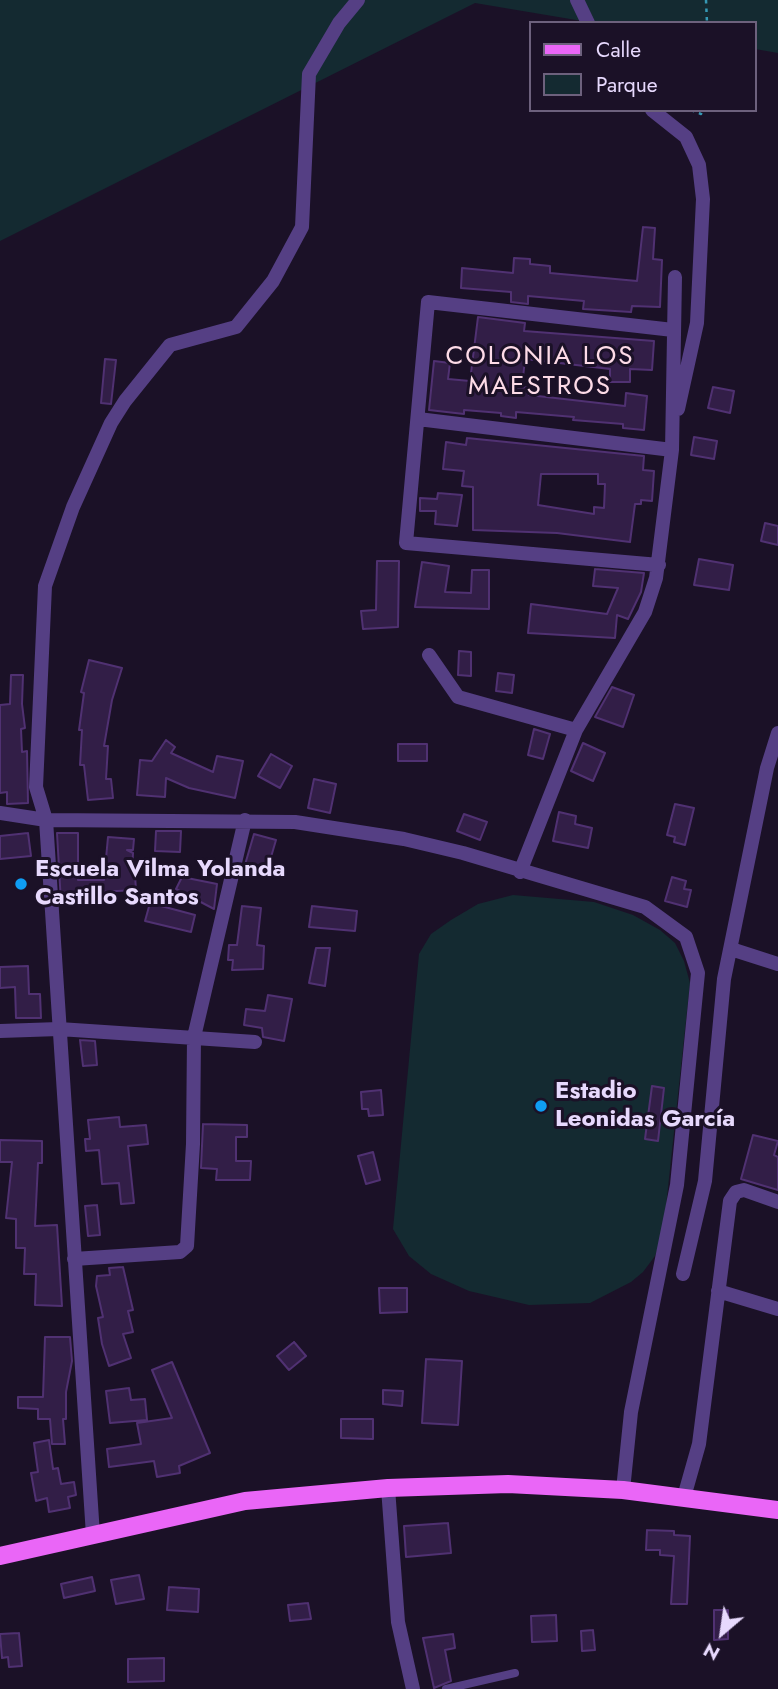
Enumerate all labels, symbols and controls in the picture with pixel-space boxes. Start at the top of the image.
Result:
legend [530,21,757,112]
text: Calle [596,35,641,65]
text: Parque [596,70,658,100]
district label: COLONIA LOS MAESTROS [447,342,633,404]
place label: Escuela Vilma Yolanda Castillo Santos [35,856,286,912]
marker: Escuela Vilma Yolanda Castillo Santos [13,876,29,892]
place label: Estadio Leonidas García [555,1078,735,1134]
marker: Estadio Leonidas García [533,1098,549,1114]
north arrow [687,1598,757,1668]
text: N [698,1636,725,1667]

